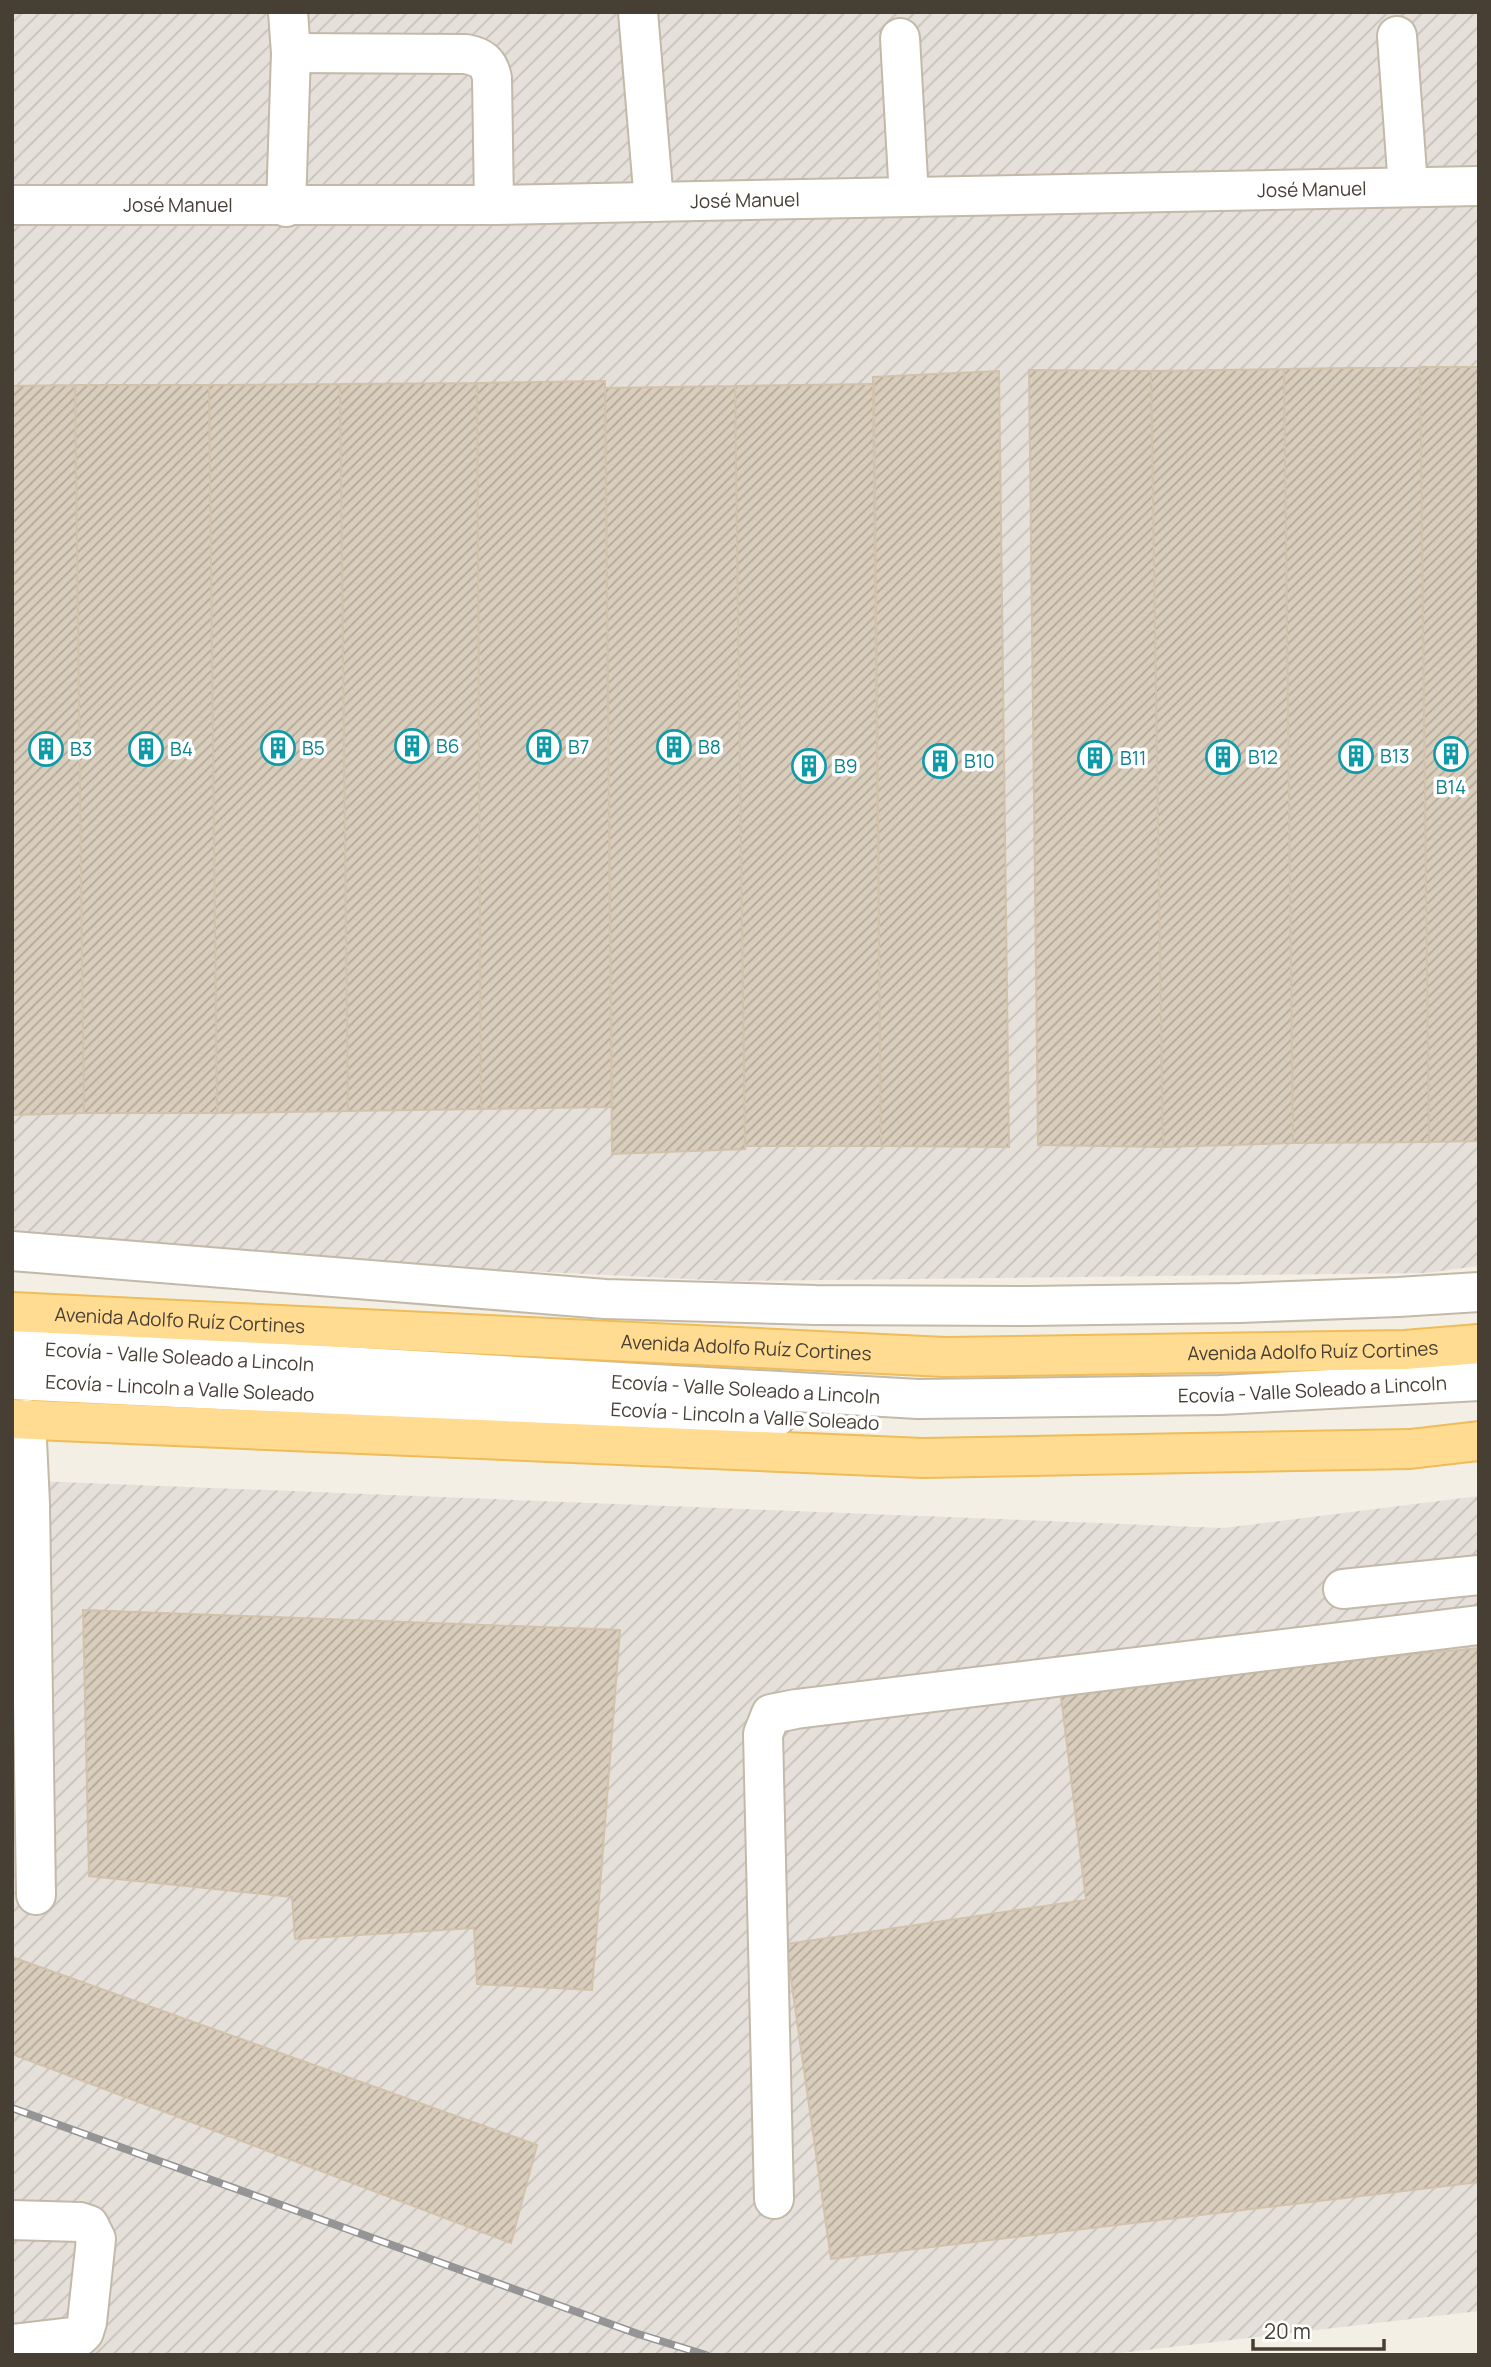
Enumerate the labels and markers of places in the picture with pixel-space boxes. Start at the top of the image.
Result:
building icon: B6 [393,727,431,765]
building icon: B7 [525,728,563,766]
building icon: B8 [655,728,693,766]
building icon: B5 [259,729,297,767]
building icon: B3 [27,730,65,768]
building icon: B4 [127,730,165,768]
place label: B6 [436,733,459,759]
place label: B7 [568,734,589,760]
place label: B8 [698,734,721,760]
place label: B5 [302,735,325,761]
building icon: B14 [1432,735,1470,773]
place label: B3 [70,736,92,762]
place label: B4 [170,736,193,762]
building icon: B13 [1337,737,1375,775]
building icon: B12 [1204,738,1242,776]
building icon: B11 [1076,739,1114,777]
building icon: B10 [921,742,959,780]
place label: B13 [1380,743,1410,769]
place label: B12 [1248,744,1278,770]
place label: B11 [1120,745,1146,771]
building icon: B9 [790,747,828,785]
place label: B10 [964,748,995,774]
place label: B9 [834,753,857,779]
place label: B14 [1436,774,1466,800]

